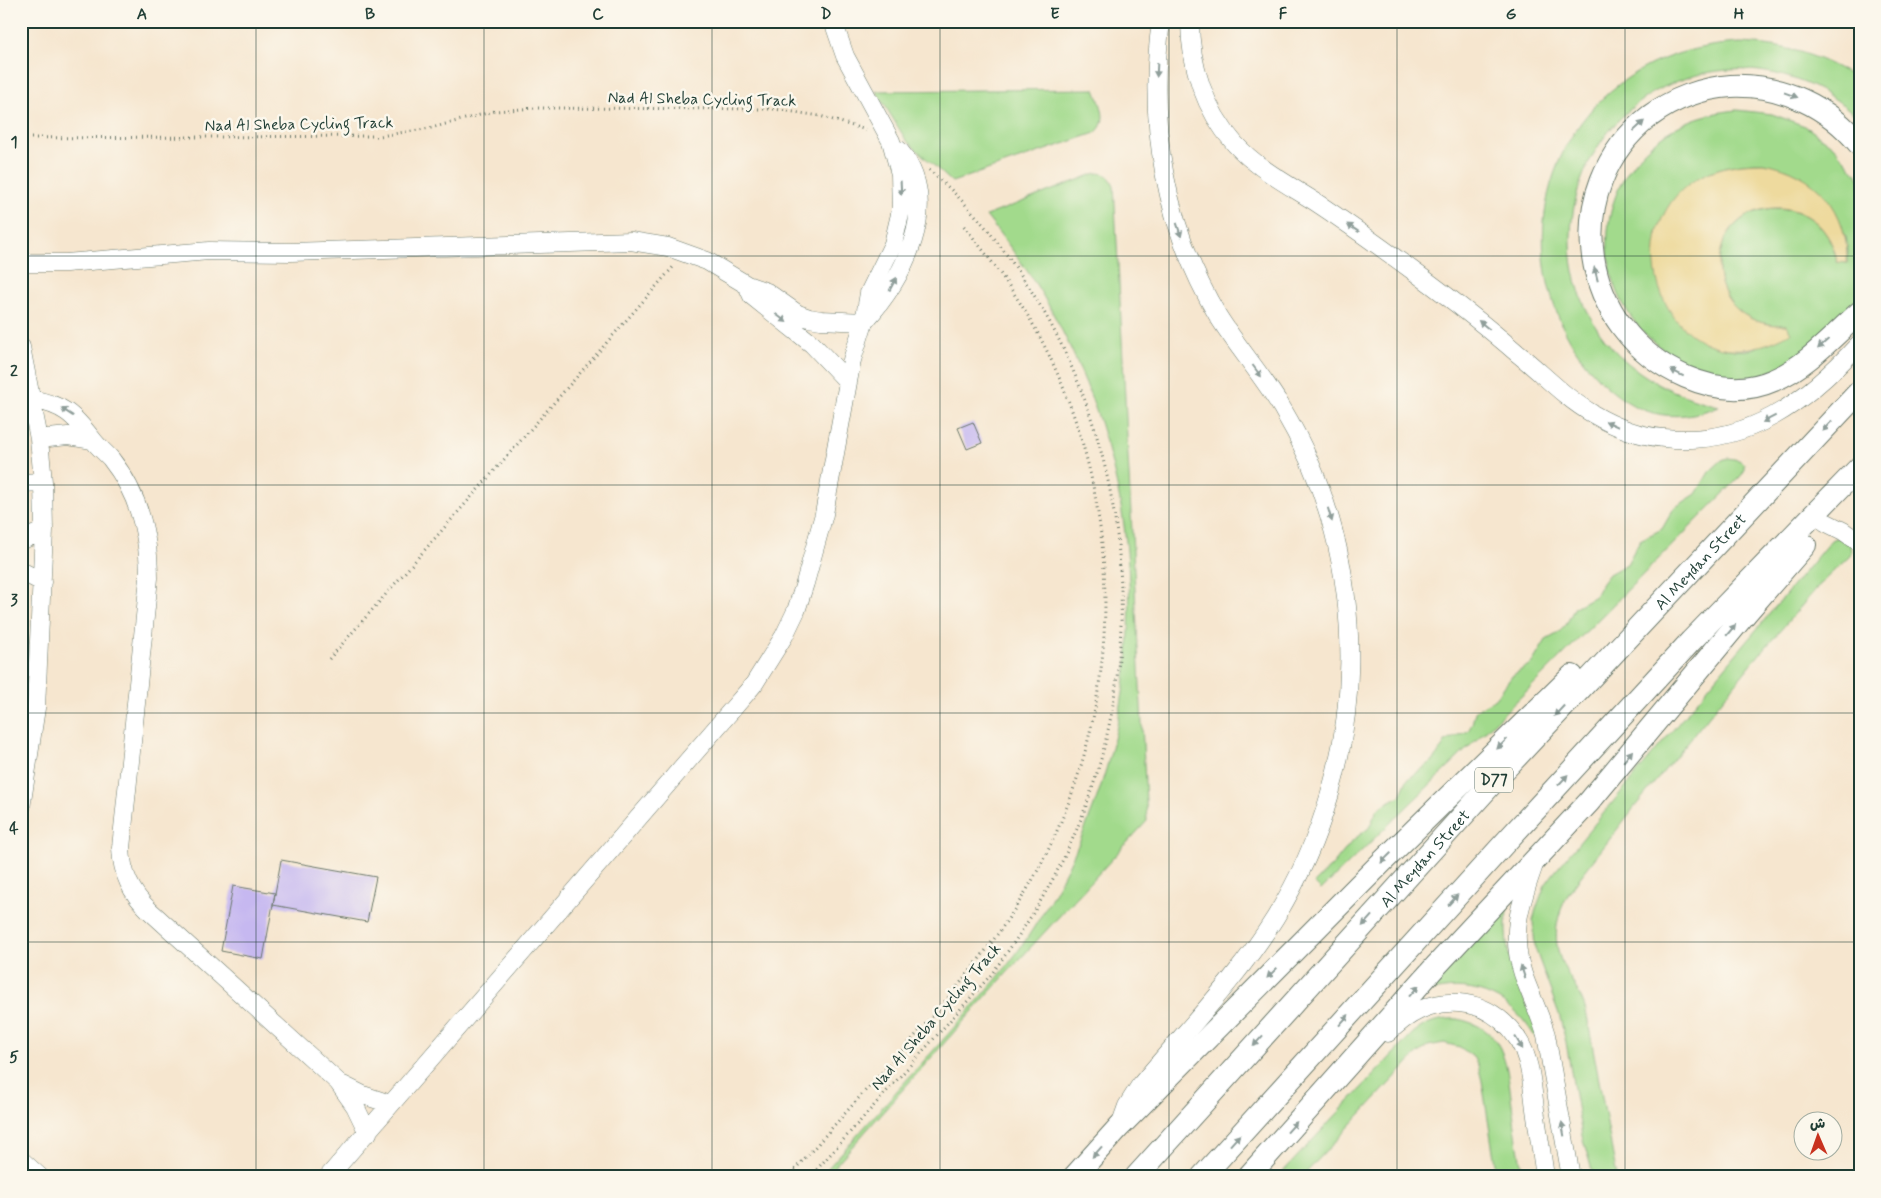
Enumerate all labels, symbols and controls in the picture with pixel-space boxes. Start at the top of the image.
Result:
text: A [137,4,147,25]
text: B [365,4,375,25]
text: C [592,4,604,25]
text: D [820,4,832,25]
text: E [1050,4,1060,25]
text: F [1279,4,1288,25]
text: G [1506,4,1517,25]
text: H [1734,4,1745,25]
one-way arrow [1152,62,1160,78]
street label: Nad Al Sheba Cycling Track [608,87,796,113]
one-way arrow [1783,92,1798,99]
street label: Nad Al Sheba Cycling Track [205,112,394,138]
one-way arrow [1633,120,1646,131]
text: 1 [10,132,18,153]
one-way arrow [897,181,905,197]
one-way arrow [1175,222,1183,237]
one-way arrow [1347,223,1360,233]
one-way arrow [1592,266,1600,281]
one-way arrow [889,276,897,291]
one-way arrow [774,313,787,324]
one-way arrow [1477,320,1490,331]
one-way arrow [1818,338,1830,350]
text: 2 [10,361,18,382]
one-way arrow [1252,364,1262,378]
one-way arrow [1670,369,1684,377]
one-way arrow [60,407,74,417]
one-way arrow [1762,415,1776,423]
one-way arrow [1605,419,1619,427]
one-way arrow [1821,420,1833,432]
one-way arrow [1326,508,1334,523]
street label: Al Meydan Street [1651,509,1752,615]
text: 3 [10,590,18,611]
one-way arrow [1726,624,1737,637]
one-way arrow [1553,704,1565,716]
one-way arrow [1496,738,1508,750]
one-way arrow [1623,750,1634,763]
road number: D77 [1475,768,1513,792]
one-way arrow [1557,775,1569,787]
street label: Al Meydan Street [1376,805,1476,913]
text: 4 [9,818,19,839]
one-way arrow [1380,852,1392,864]
one-way arrow [1447,894,1459,906]
one-way arrow [1361,914,1373,926]
street label: Nad Al Sheba Cycling Track [866,939,1007,1096]
one-way arrow [1518,964,1526,979]
one-way arrow [1266,967,1278,979]
one-way arrow [1408,985,1420,997]
one-way arrow [1338,1013,1349,1026]
one-way arrow [1252,1035,1264,1047]
one-way arrow [1515,1036,1524,1049]
text: 5 [9,1047,19,1068]
north arrow [1794,1110,1844,1160]
text: ش [1810,1115,1826,1133]
one-way arrow [1559,1120,1567,1136]
one-way arrow [1287,1121,1298,1134]
one-way arrow [1229,1135,1241,1147]
one-way arrow [1091,1145,1103,1157]

